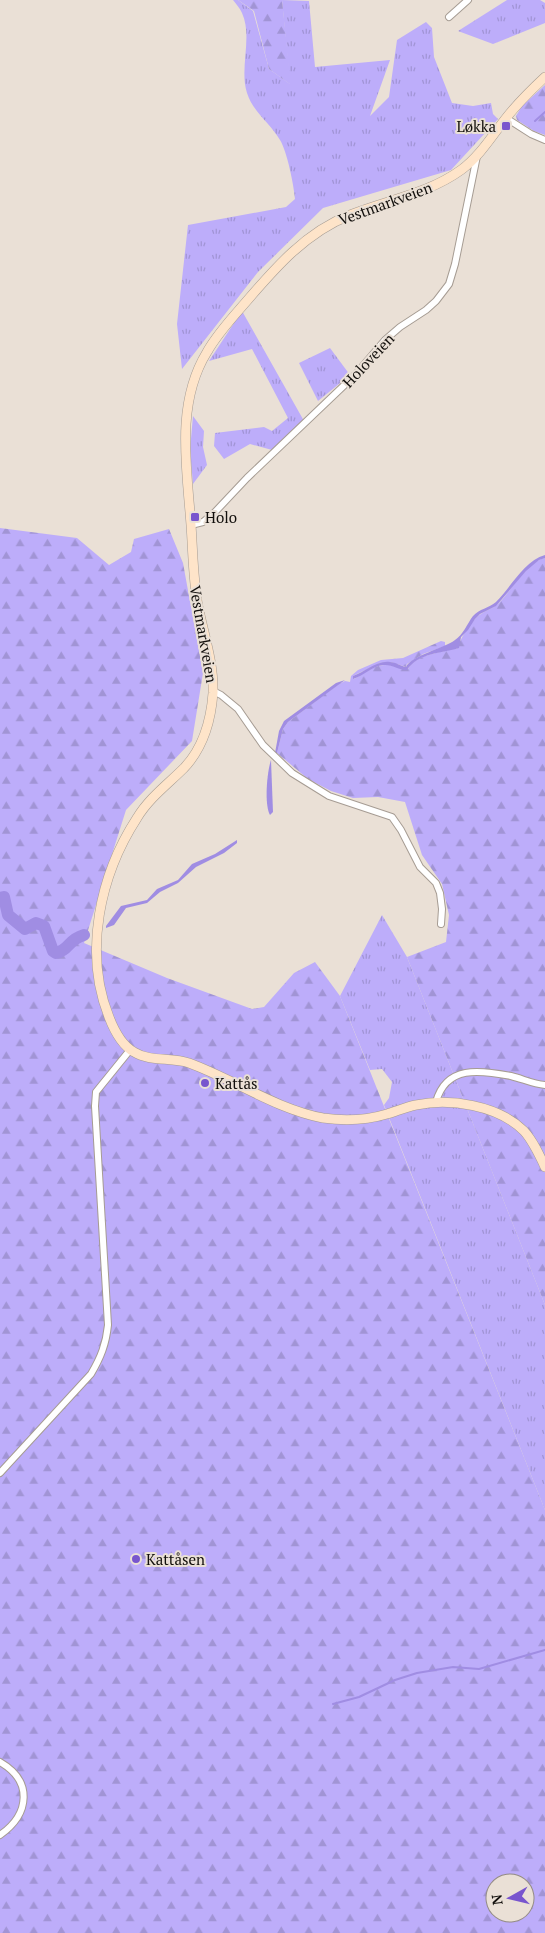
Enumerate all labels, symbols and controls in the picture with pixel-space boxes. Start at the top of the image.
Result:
place label: Løkka [456,116,496,136]
marker: Løkka [500,120,512,132]
street label: Vestmarkveien [335,177,435,229]
street label: Holoveien [338,328,398,392]
place label: Holo [205,507,237,527]
marker: Holo [189,511,201,523]
street label: Vestmarkveien [186,584,222,684]
place label: Kattås [215,1073,257,1093]
marker: Kattås [199,1077,211,1089]
place label: Kattåsen [146,1549,205,1569]
marker: Kattåsen [130,1553,142,1565]
north arrow [485,1873,535,1923]
text: N [486,1893,507,1906]

